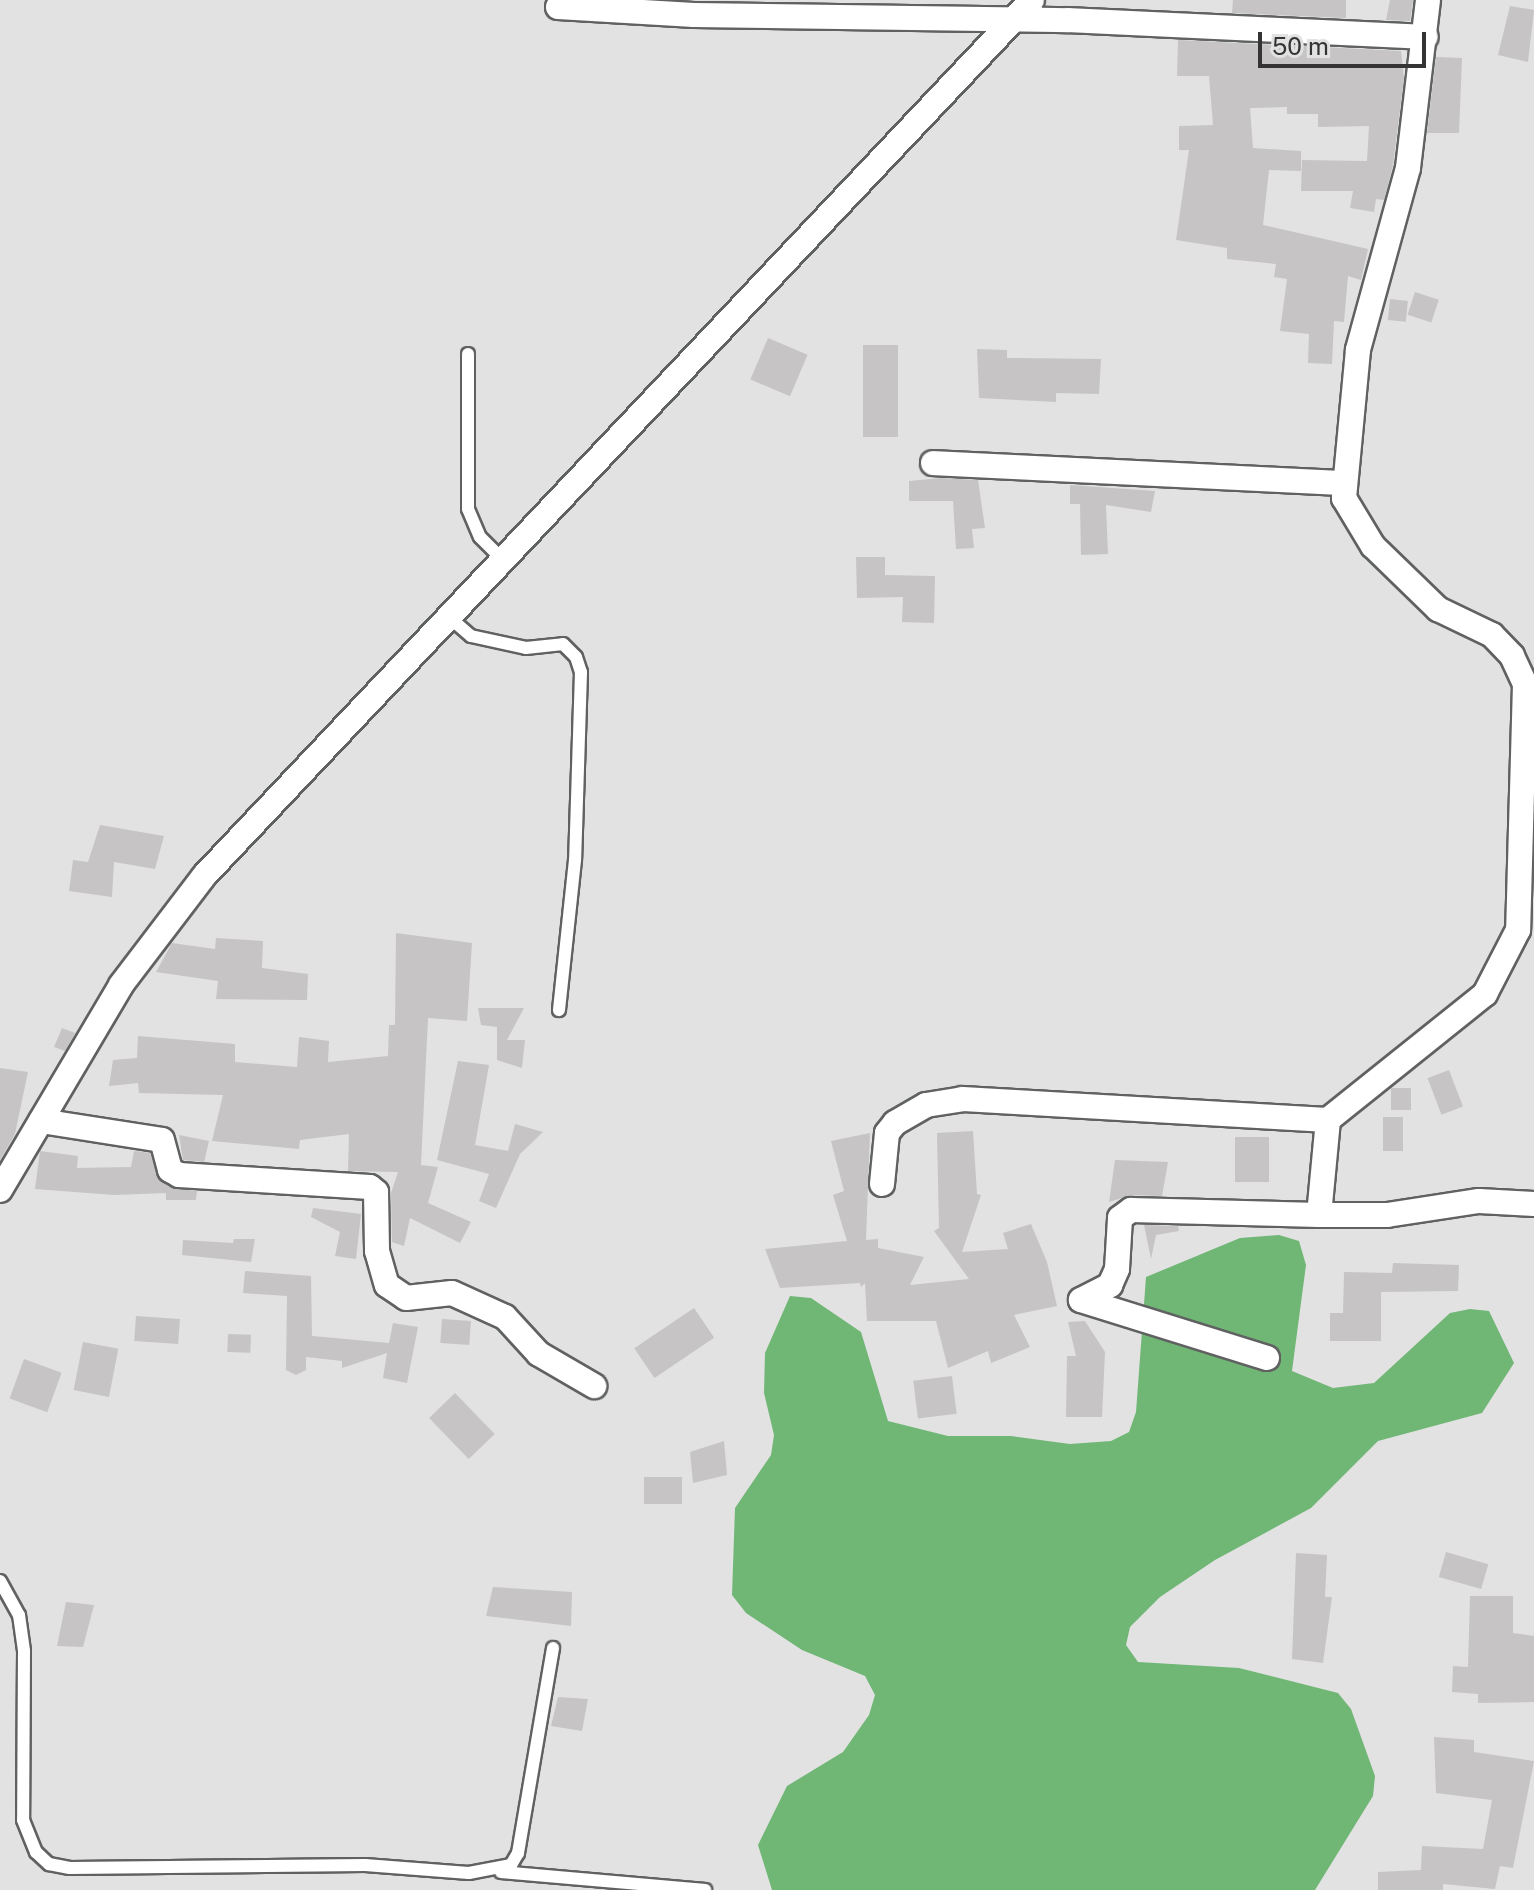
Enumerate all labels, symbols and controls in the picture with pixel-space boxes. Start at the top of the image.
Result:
scale bar [1262,16,1430,66]
text: 50 m [1272,32,1329,60]

